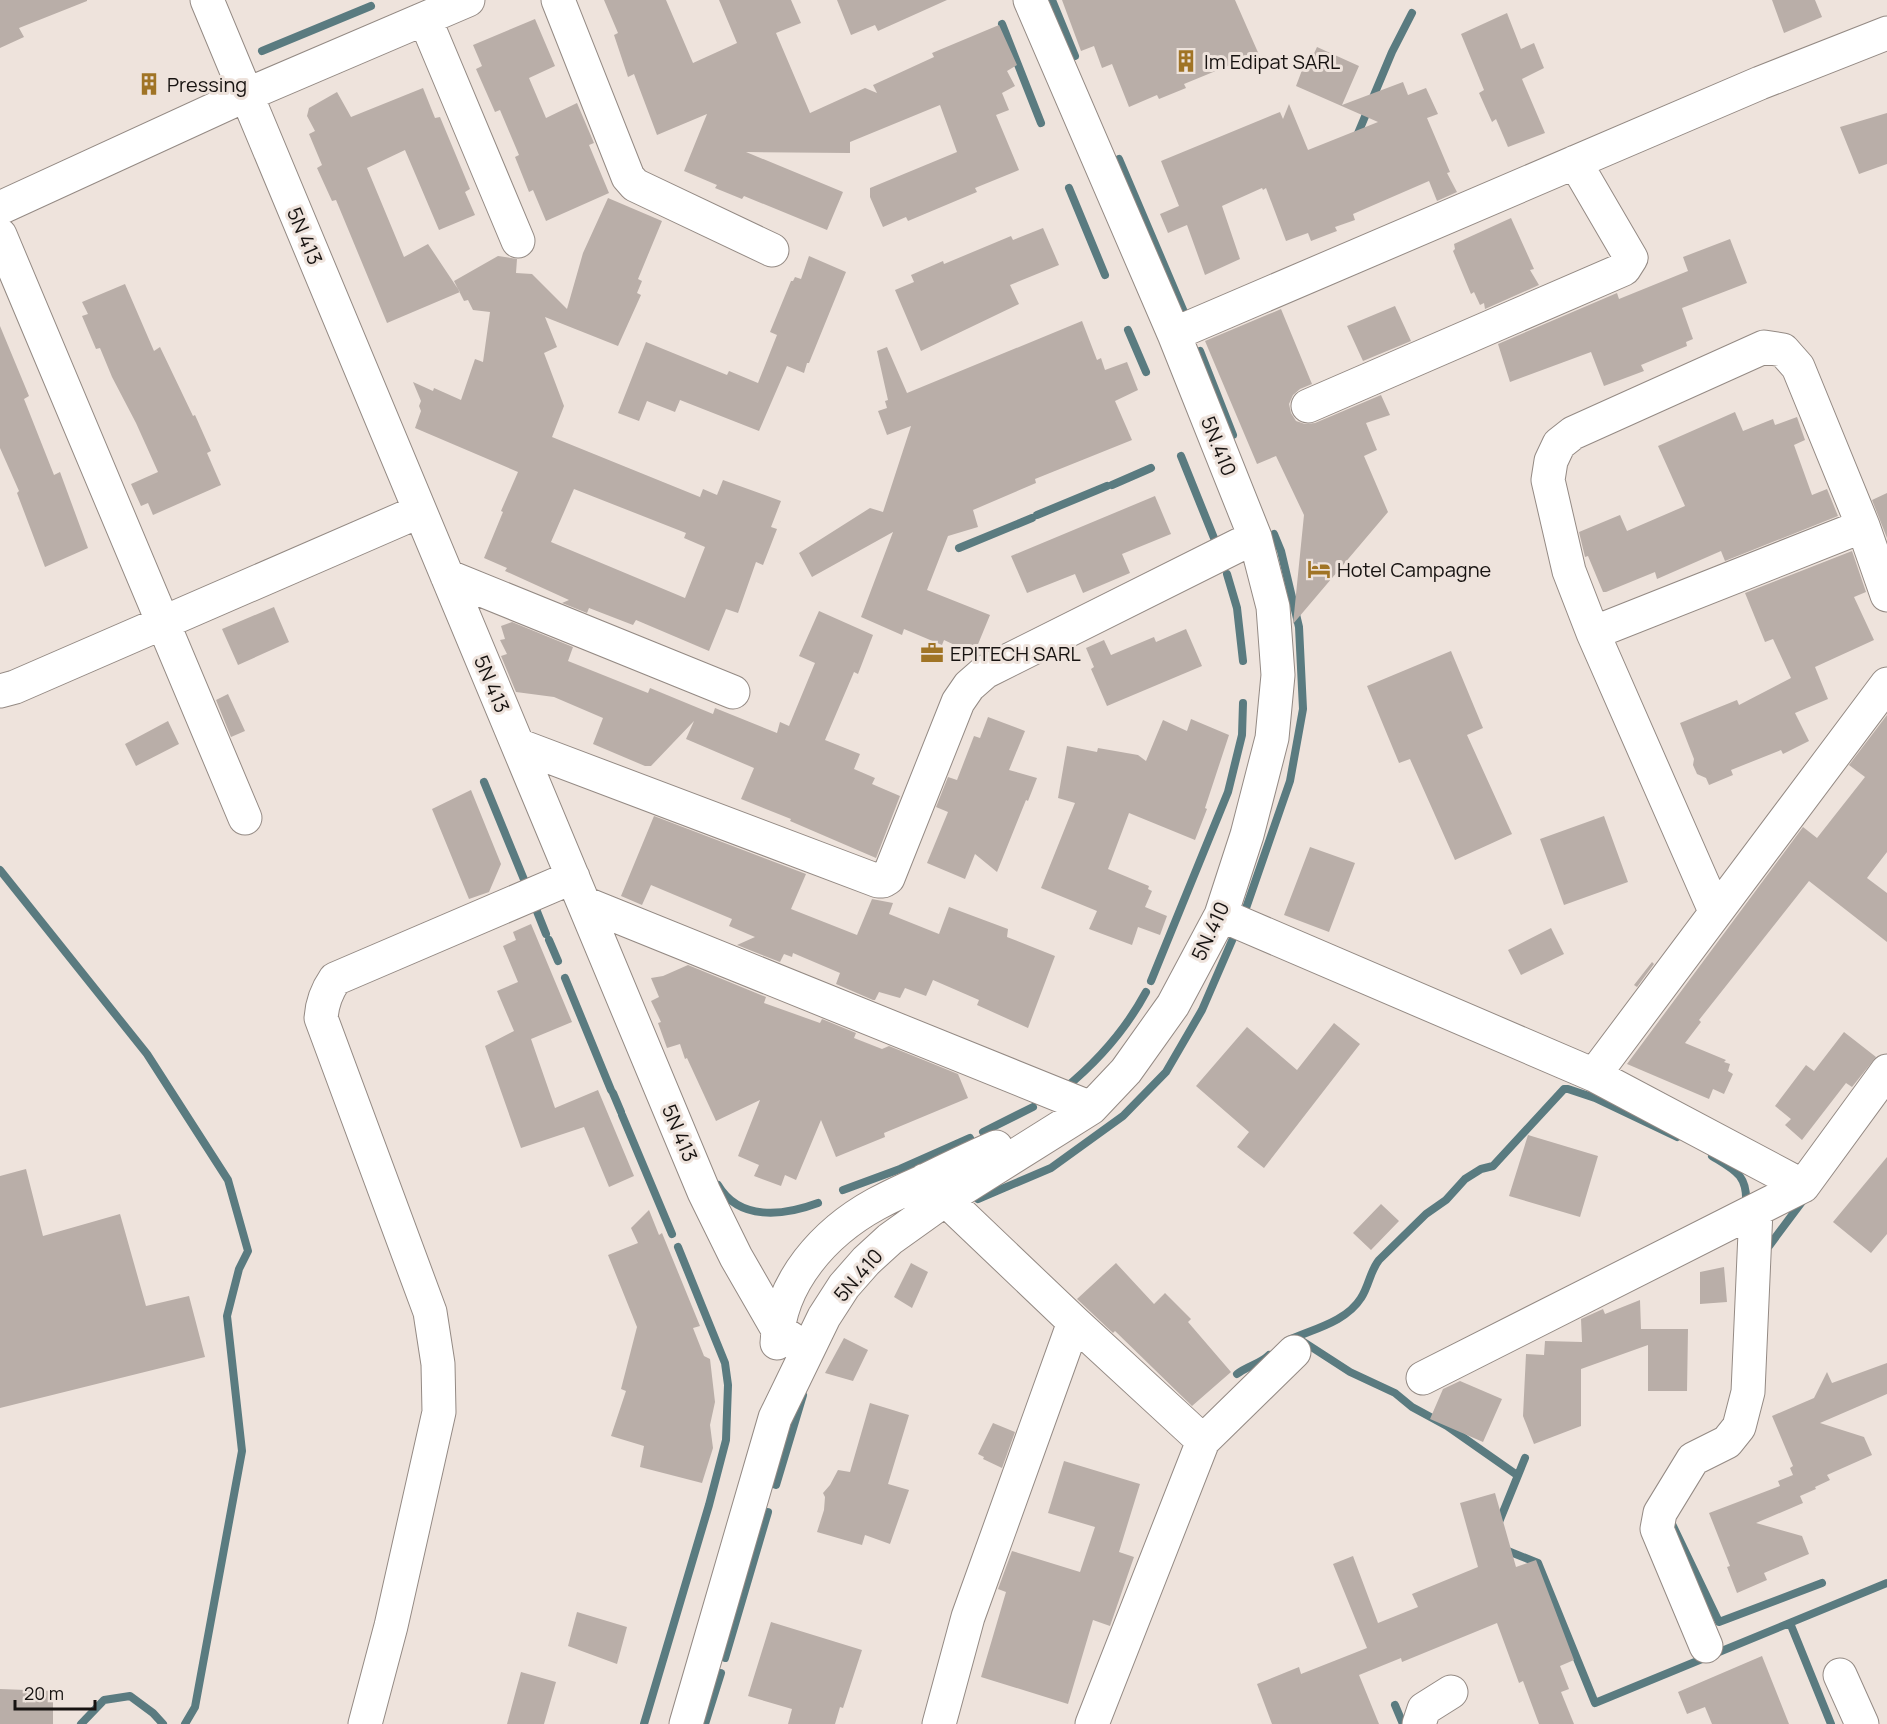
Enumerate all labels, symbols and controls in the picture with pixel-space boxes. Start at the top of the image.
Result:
building icon: Im Edipat SARL [1173,48,1199,74]
place label: Im Edipat SARL [1204,48,1340,75]
building icon: Pressing [136,71,162,97]
place label: Pressing [167,71,247,98]
street label: 5N 413 [281,203,329,269]
street label: 5N.410 [1195,412,1243,480]
hotel icon: Hotel Campagne [1306,556,1332,582]
place label: Hotel Campagne [1337,556,1491,583]
office icon: EPITECH SARL [919,640,945,666]
place label: EPITECH SARL [950,640,1081,667]
street label: 5N 413 [468,651,516,717]
street label: 5N.410 [1185,897,1235,965]
street label: 5N 413 [656,1100,704,1166]
street label: 5N.410 [827,1243,889,1307]
scale bar [15,1673,94,1711]
text: 20 m [24,1681,64,1705]

